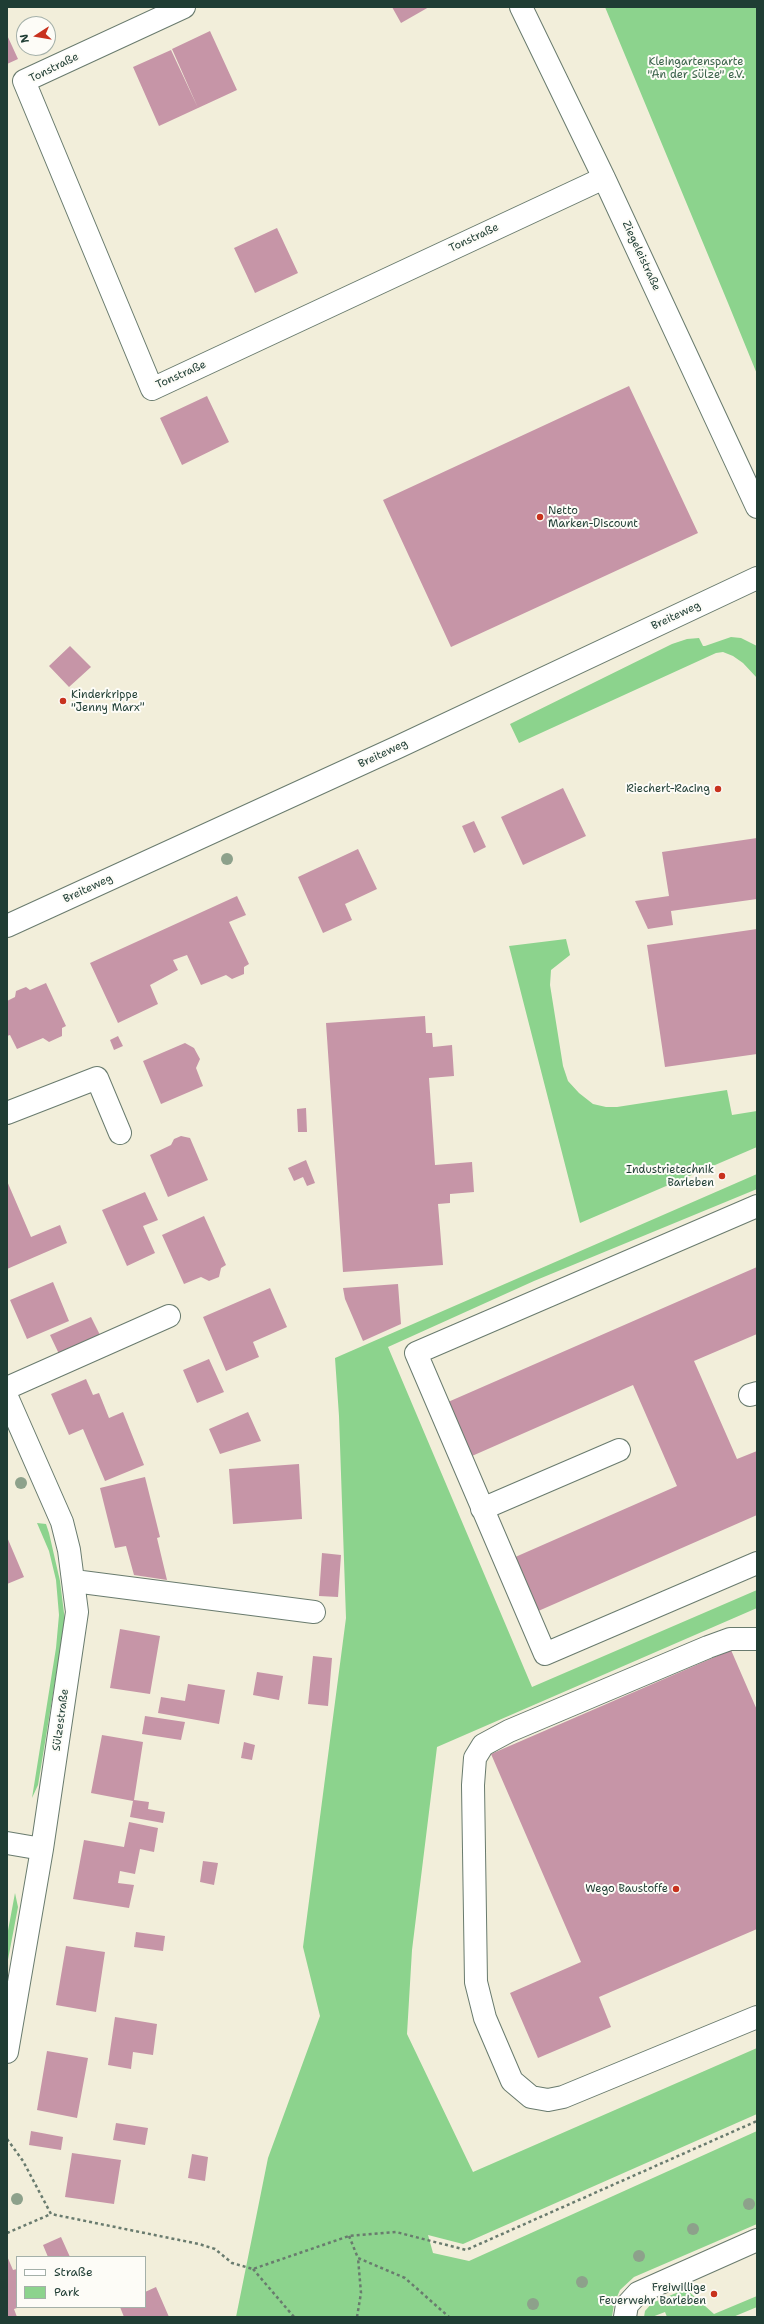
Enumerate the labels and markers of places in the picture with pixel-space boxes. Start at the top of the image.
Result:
place label: Netto Marken-Discount [548,504,638,530]
marker: Netto Marken-Discount [535,512,545,522]
place label: Kinderkrippe "Jenny Marx" [71,688,145,714]
marker: Kinderkrippe "Jenny Marx" [58,696,68,706]
place label: Riechert-Racing [626,782,710,796]
marker: Riechert-Racing [713,784,723,794]
place label: Industrietechnik Barleben [626,1163,714,1189]
marker: Industrietechnik Barleben [717,1171,727,1181]
place label: Wego Baustoffe [585,1882,668,1896]
marker: Wego Baustoffe [671,1884,681,1894]
place label: Freiwillige Feuerwehr Barleben [599,2281,706,2307]
marker: Freiwillige Feuerwehr Barleben [709,2289,719,2299]

